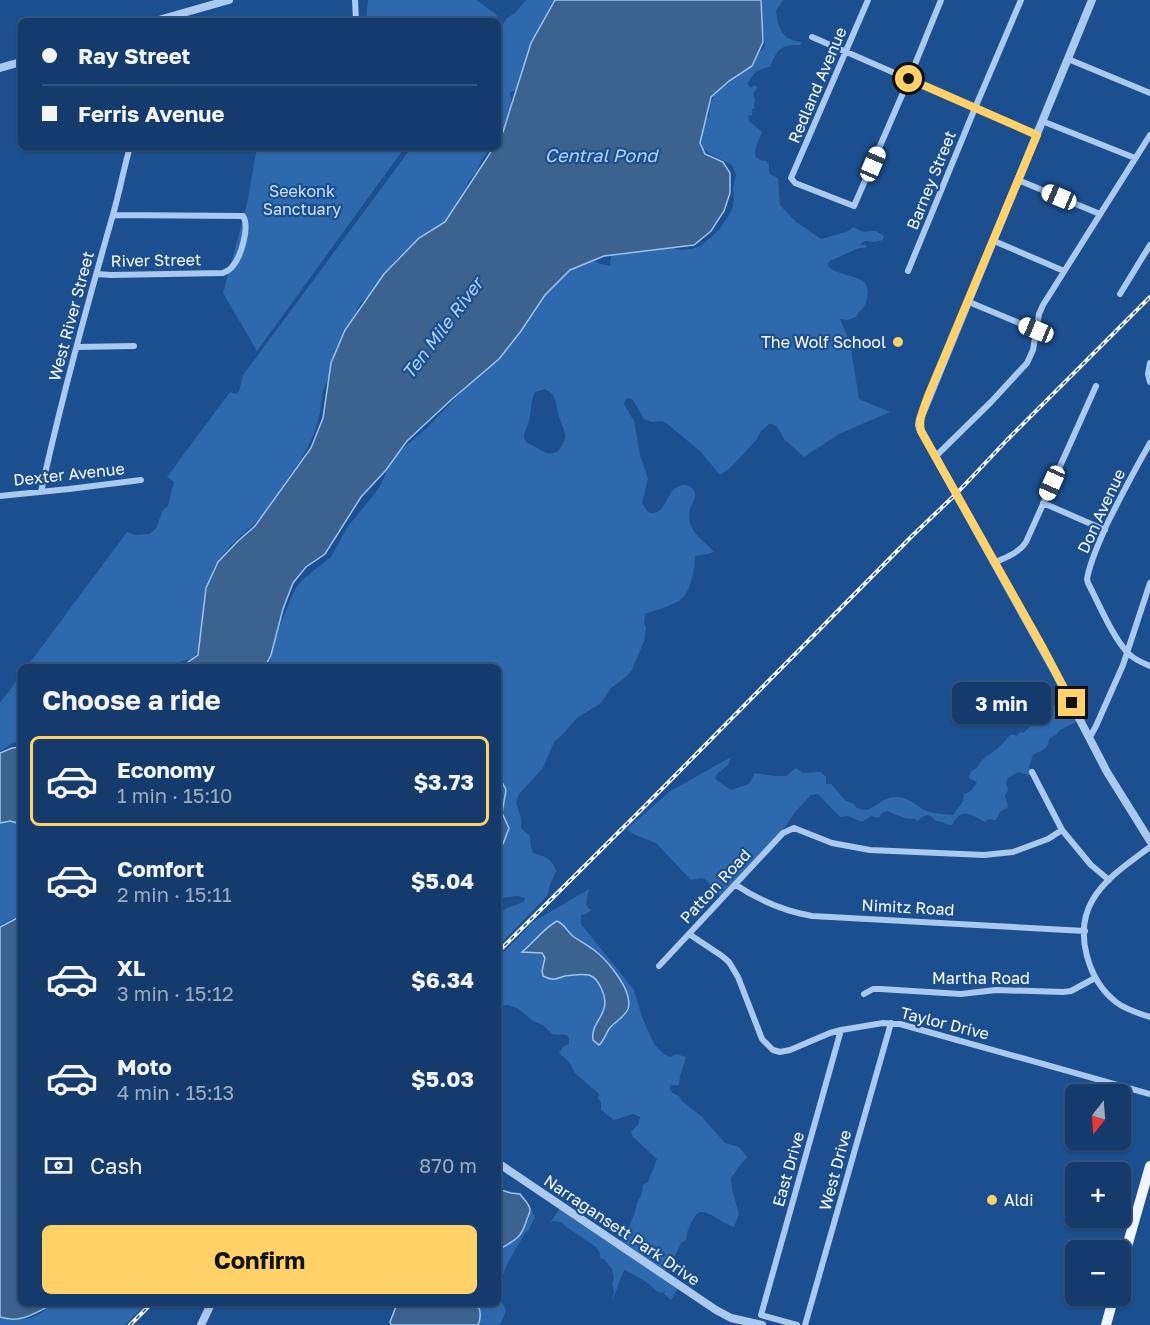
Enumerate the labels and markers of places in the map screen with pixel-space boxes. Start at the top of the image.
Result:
place label: The Wolf School [761,332,886,352]
marker: The Wolf School [891,335,905,349]
place label: Aldi [1004,1190,1034,1210]
marker: Aldi [985,1193,999,1207]

